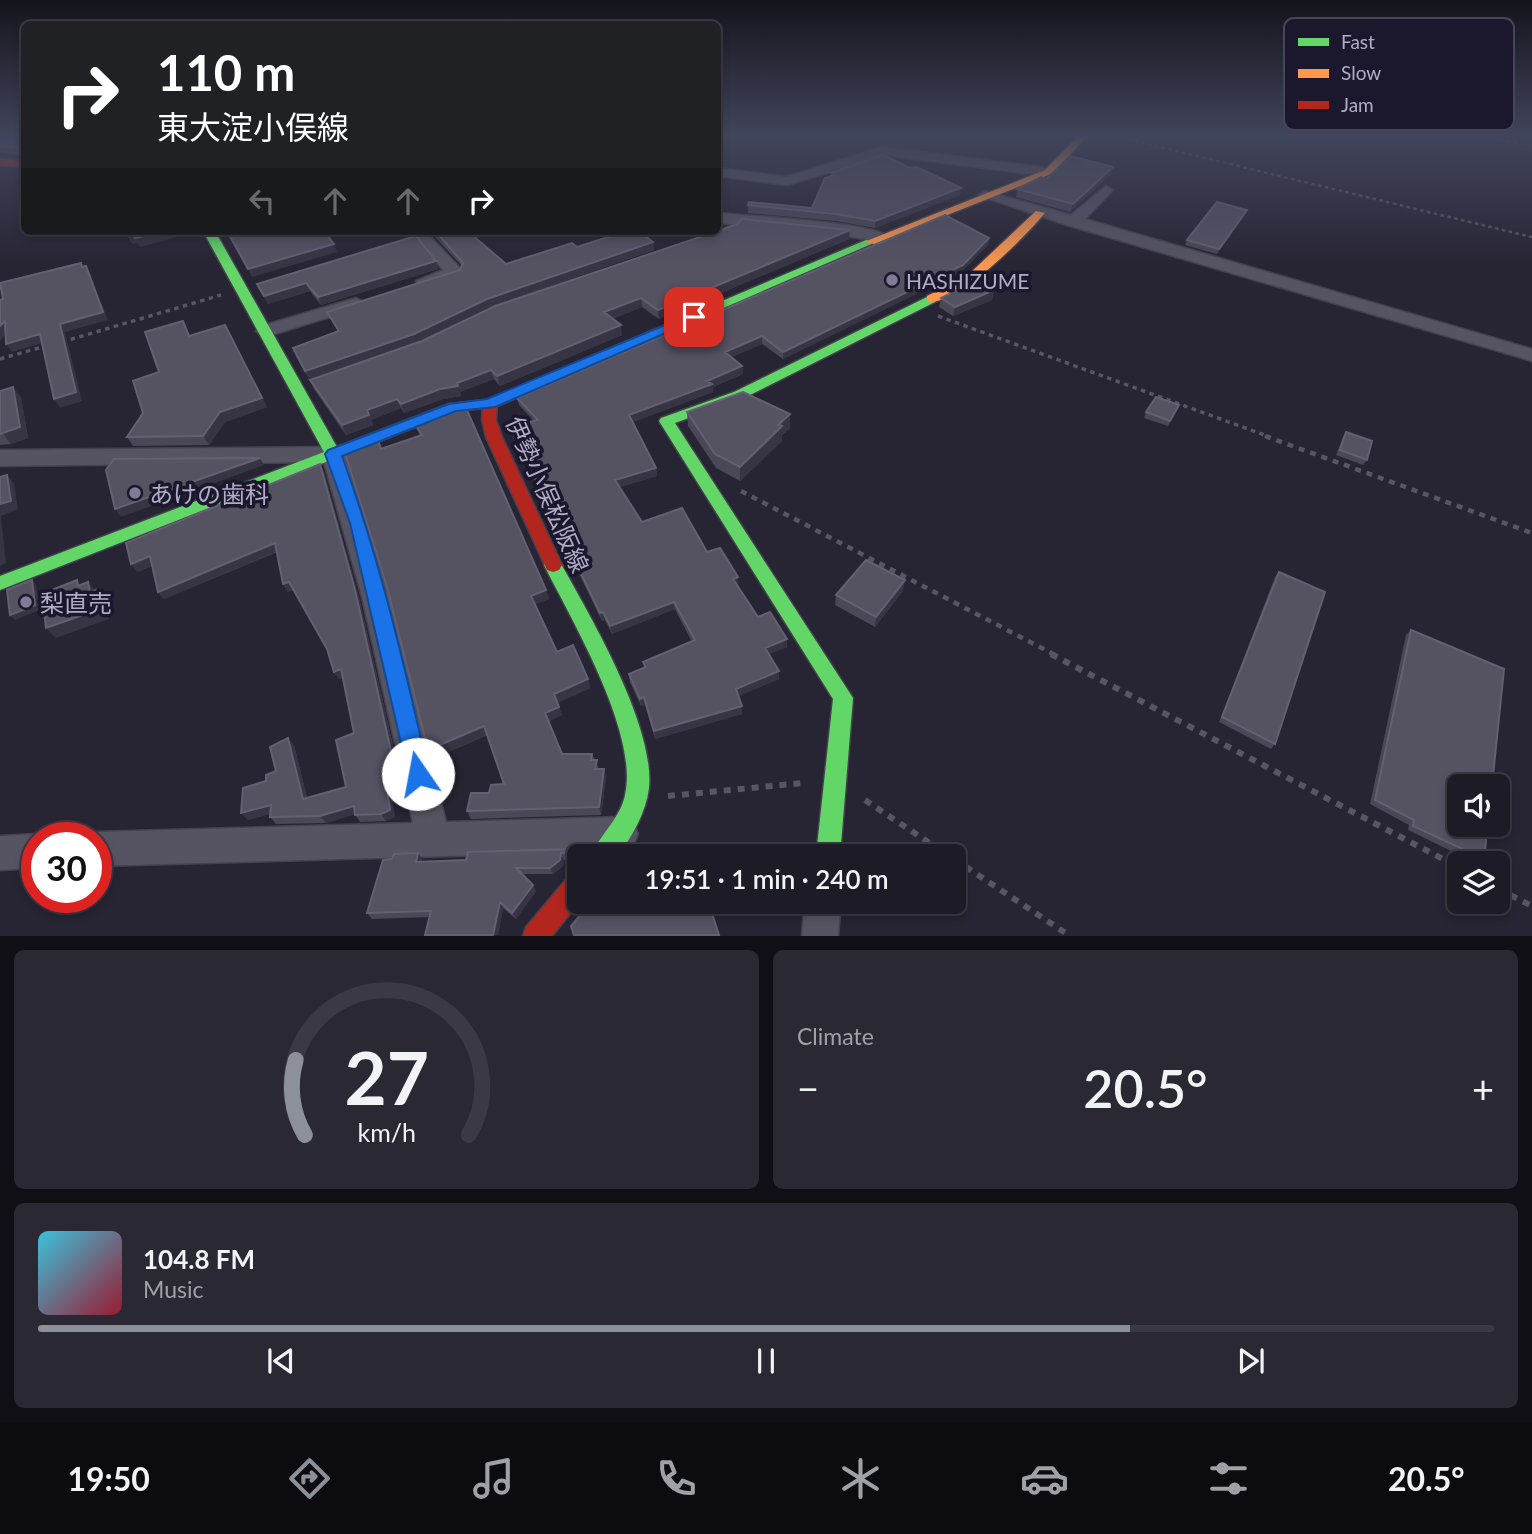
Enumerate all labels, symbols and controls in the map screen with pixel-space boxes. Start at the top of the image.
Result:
legend [1284,18,1514,130]
text: Fast [1341,30,1375,53]
text: 110 m [157,43,295,101]
icon: right [42,49,133,140]
text: Slow [1341,61,1381,84]
text: Jam [1341,93,1374,116]
text: 東大淀小俣線 [157,107,349,146]
icon: left [243,182,281,220]
icon: ahead [316,182,354,220]
icon: ahead [389,182,427,220]
icon: right [462,182,500,220]
place label: HASHIZUME [906,268,1029,293]
marker: HASHIZUME [884,272,900,288]
pin [664,287,724,347]
icon: arrive [675,298,713,336]
street label: 伊勢小俣松阪線 [501,411,595,577]
place label: あけの歯科 [149,479,269,508]
marker: あけの歯科 [127,485,143,501]
place label: 梨直売 [40,588,112,617]
marker: 梨直売 [18,594,34,610]
position arrow [381,737,455,811]
map controls [1447,774,1510,914]
button: sound [1447,774,1510,837]
speed limit sign: 30 [21,822,112,913]
button: layers [1447,851,1510,914]
text: 19:51 · 1 min · 240 m [644,863,889,895]
text: Climate [797,1022,874,1050]
text: 27 [344,1034,429,1122]
text: 20.5° [1083,1057,1208,1119]
text: − [797,1065,819,1111]
text: + [1472,1065,1494,1111]
text: km/h [357,1117,416,1147]
text: 104.8 FM [143,1243,255,1275]
text: Music [143,1275,203,1303]
icon: previous [262,1342,300,1380]
icon: pause [747,1342,785,1380]
icon: next [1232,1342,1270,1380]
icon: directions [285,1454,334,1503]
icon: music [469,1454,518,1503]
icon: phone [652,1454,701,1503]
icon: climate [836,1454,885,1503]
icon: car [1020,1454,1069,1503]
icon: filters [1204,1454,1253,1503]
text: 19:50 [67,1459,150,1498]
text: 20.5° [1388,1459,1465,1498]

